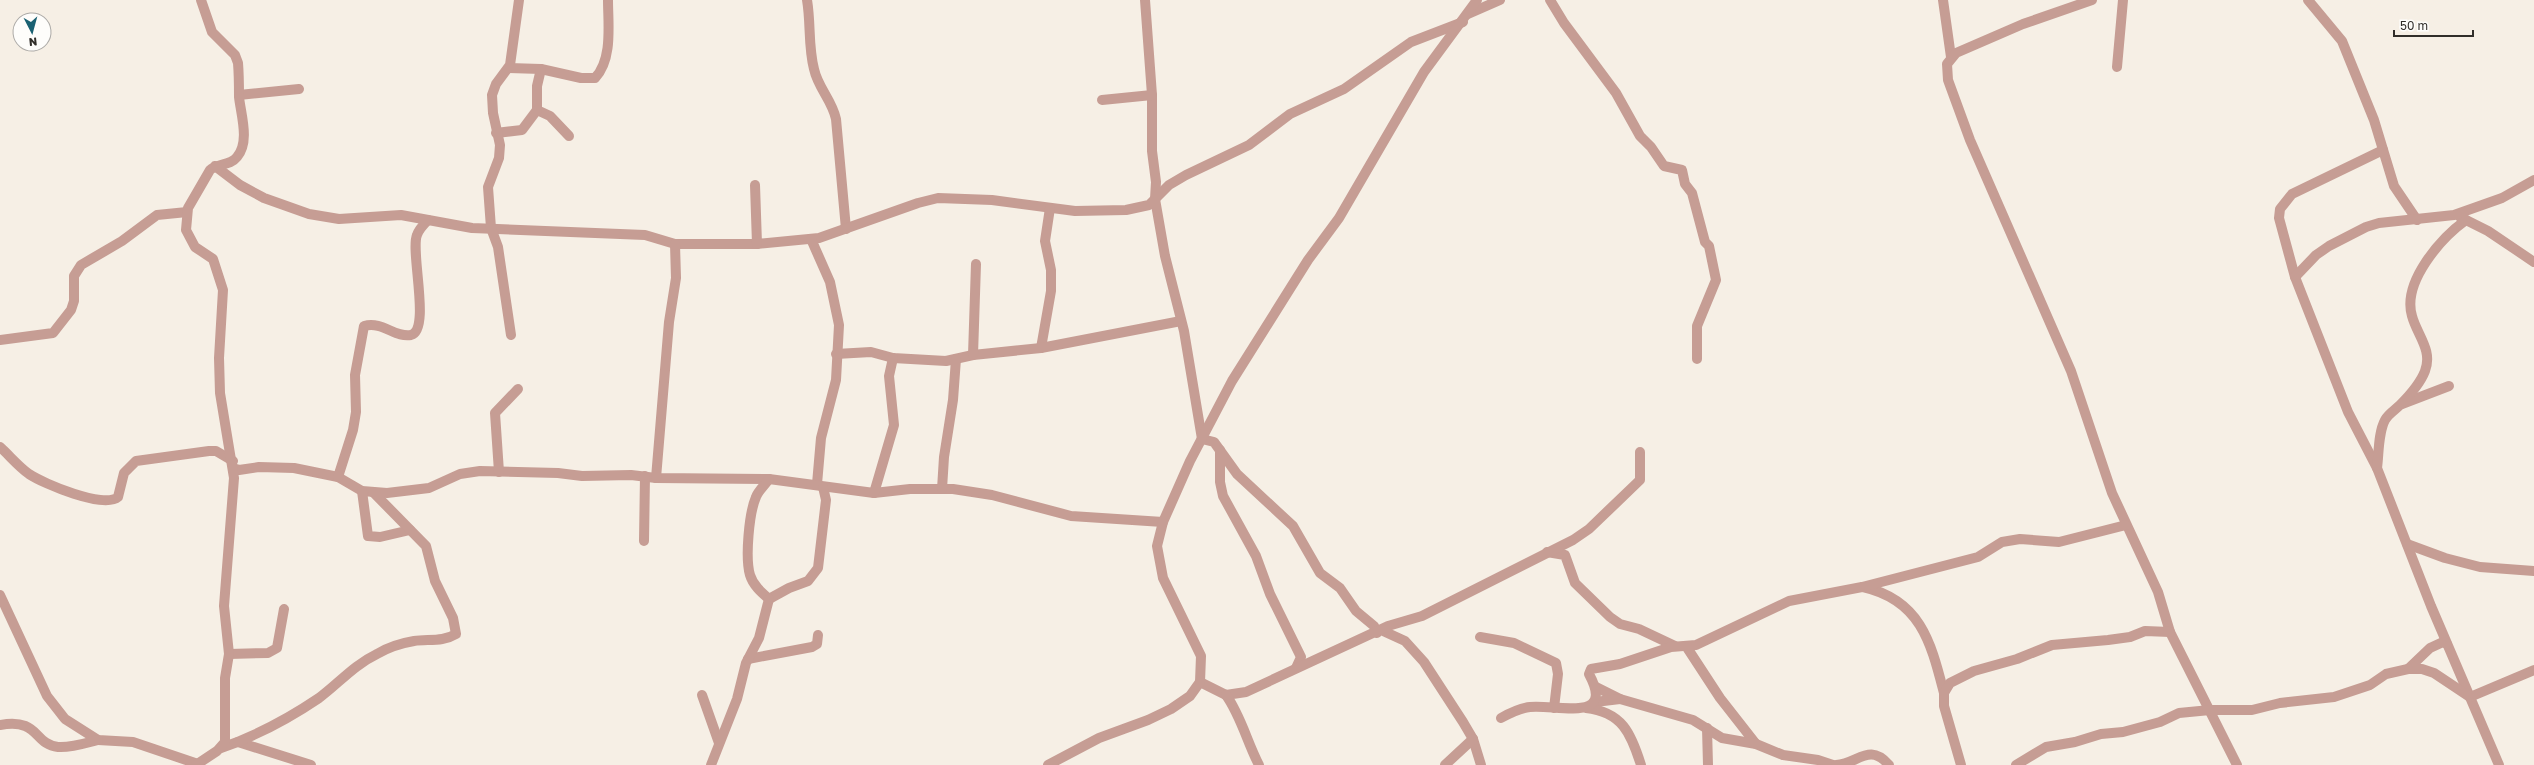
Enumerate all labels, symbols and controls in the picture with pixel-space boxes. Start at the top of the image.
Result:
north arrow [12,12,52,52]
scale bar [2394,12,2473,38]
text: 50 m [2400,18,2428,33]
text: N [28,36,38,49]

